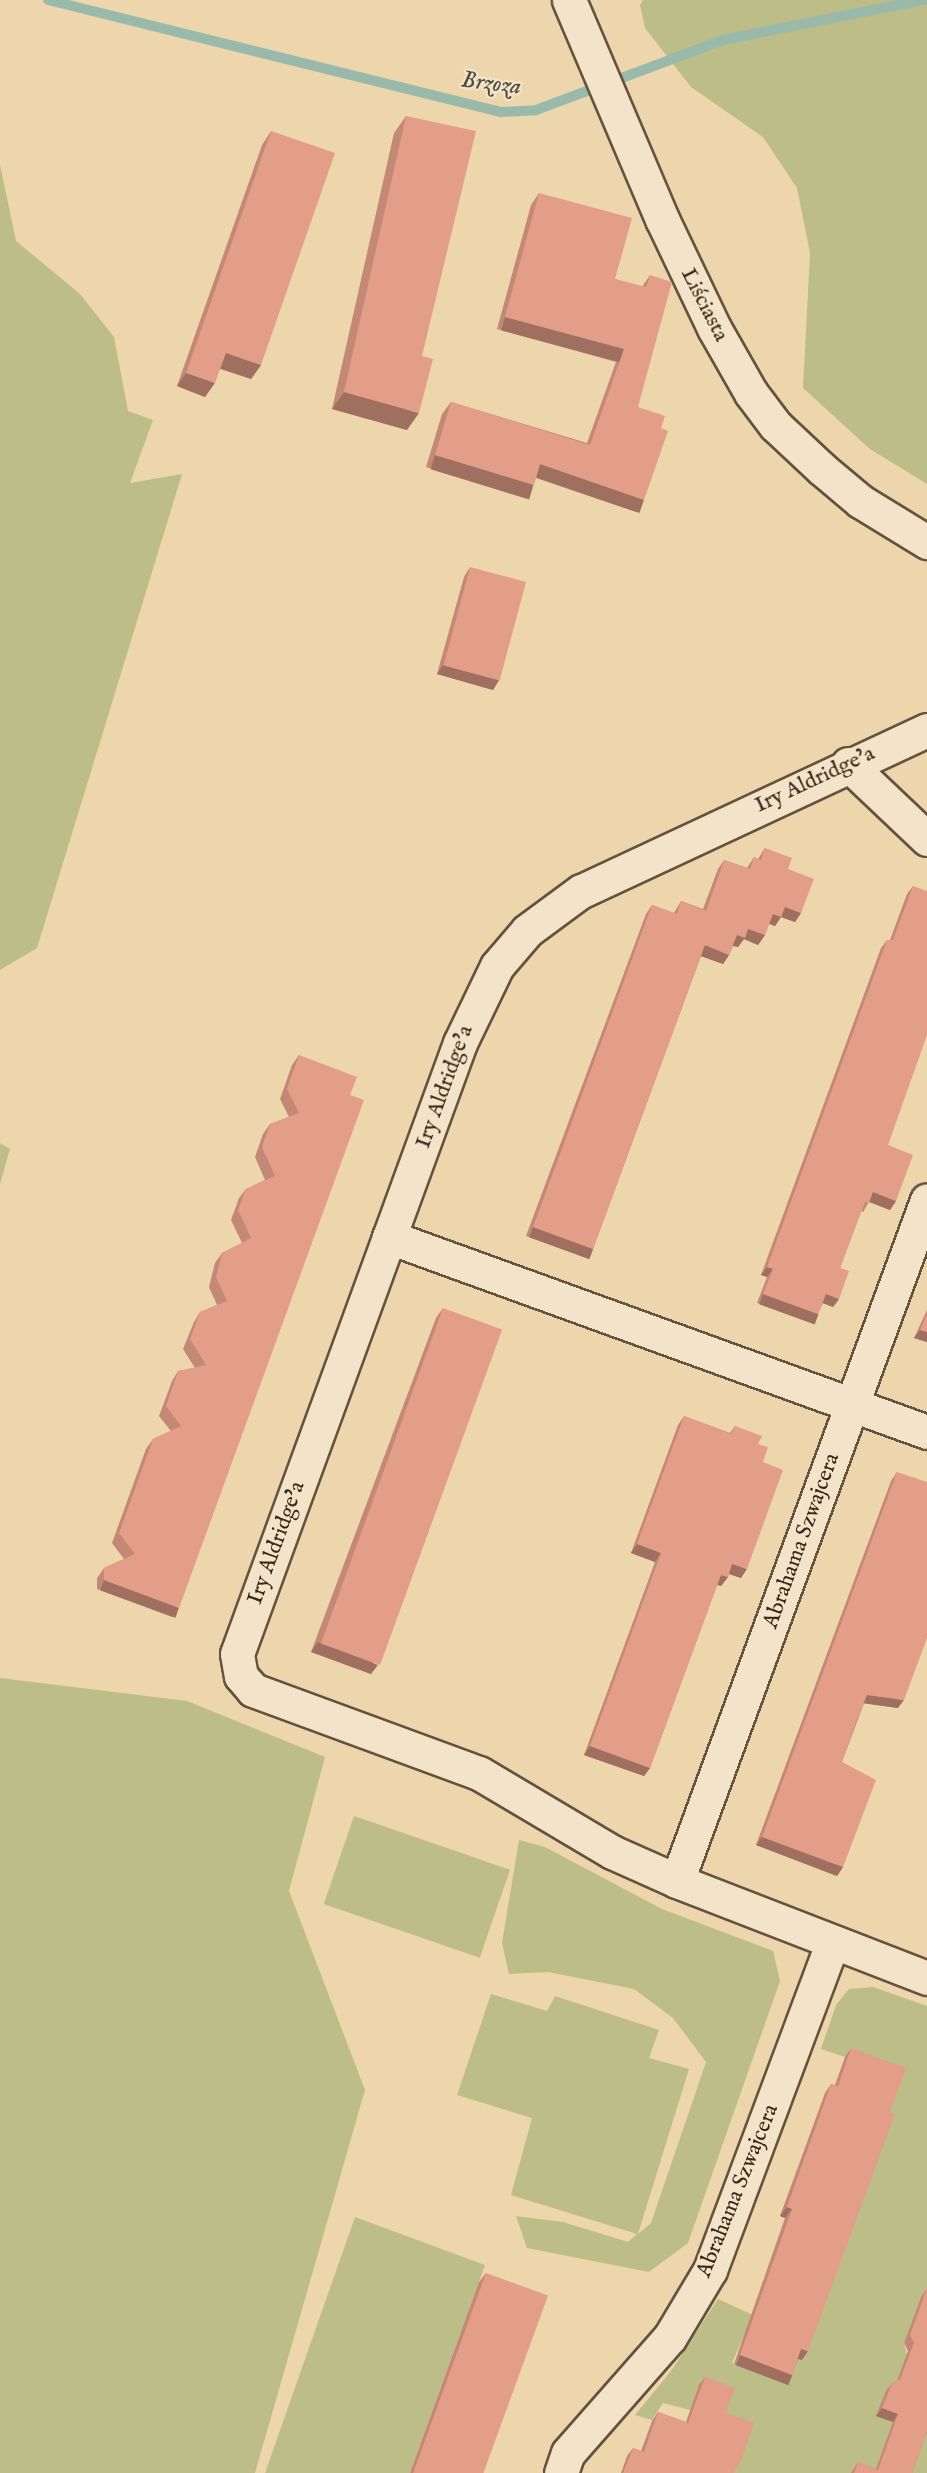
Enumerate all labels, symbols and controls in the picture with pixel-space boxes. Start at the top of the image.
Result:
water label: Brzoza [459,66,523,102]
street label: Liściasta [674,264,734,346]
street label: Iry Aldridge’a [751,741,879,819]
street label: Iry Aldridge’a [411,1022,479,1152]
street label: Abrahama Szwajcera [758,1450,846,1632]
street label: Iry Aldridge’a [243,1478,311,1608]
street label: Abrahama Szwajcera [691,2101,785,2281]

